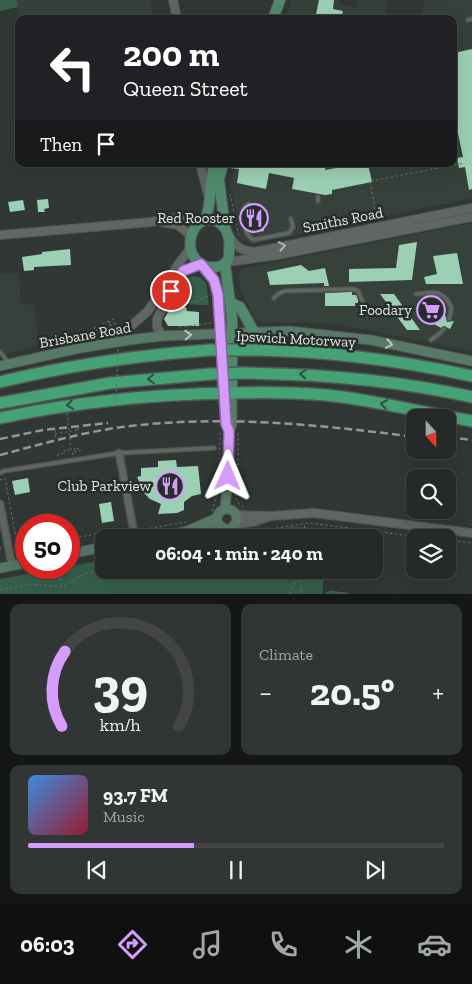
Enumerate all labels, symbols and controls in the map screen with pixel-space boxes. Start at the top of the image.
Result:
text: 200 m [123,33,219,75]
icon: left [40,35,105,100]
text: Queen Street [123,75,248,102]
icon: arrive [92,130,120,158]
text: Then [40,133,82,156]
restaurant icon: Red Rooster [239,203,269,233]
street label: Smiths Road [301,203,385,237]
place label: Red Rooster [157,209,235,227]
one-way arrow [278,241,287,252]
pin [150,270,192,312]
icon: arrive [157,277,185,305]
supermarket icon: Foodary [416,295,446,325]
place label: Foodary [359,301,412,319]
street label: Brisbane Road [38,318,133,352]
street label: Ipswich Motorway [236,327,357,351]
one-way arrow [184,329,192,340]
one-way arrow [385,338,393,348]
one-way arrow [298,369,306,380]
one-way arrow [147,373,155,384]
one-way arrow [66,399,74,410]
one-way arrow [380,399,389,409]
north arrow [406,409,456,459]
map controls [406,409,456,579]
position arrow [201,449,253,501]
button: search [406,469,456,519]
restaurant icon: Club Parkview [155,471,185,501]
place label: Club Parkview [57,477,152,495]
speed limit sign: 50 [15,514,80,579]
button: layers [406,529,456,579]
text: 06:04 · 1 min · 240 m [155,542,323,565]
text: Climate [259,645,313,664]
text: 39 [93,656,148,718]
text: 20.5° [310,669,394,715]
text: − [259,676,272,709]
text: + [432,676,444,709]
text: km/h [100,714,141,736]
text: 93.7 FM [103,784,168,807]
text: Music [103,807,145,826]
icon: previous [83,856,111,884]
icon: pause [222,856,250,884]
icon: next [361,856,389,884]
icon: directions [115,927,150,962]
icon: music [190,927,225,962]
icon: phone [266,927,301,962]
icon: climate [341,927,376,962]
icon: car [417,927,452,962]
text: 06:03 [20,931,75,958]

